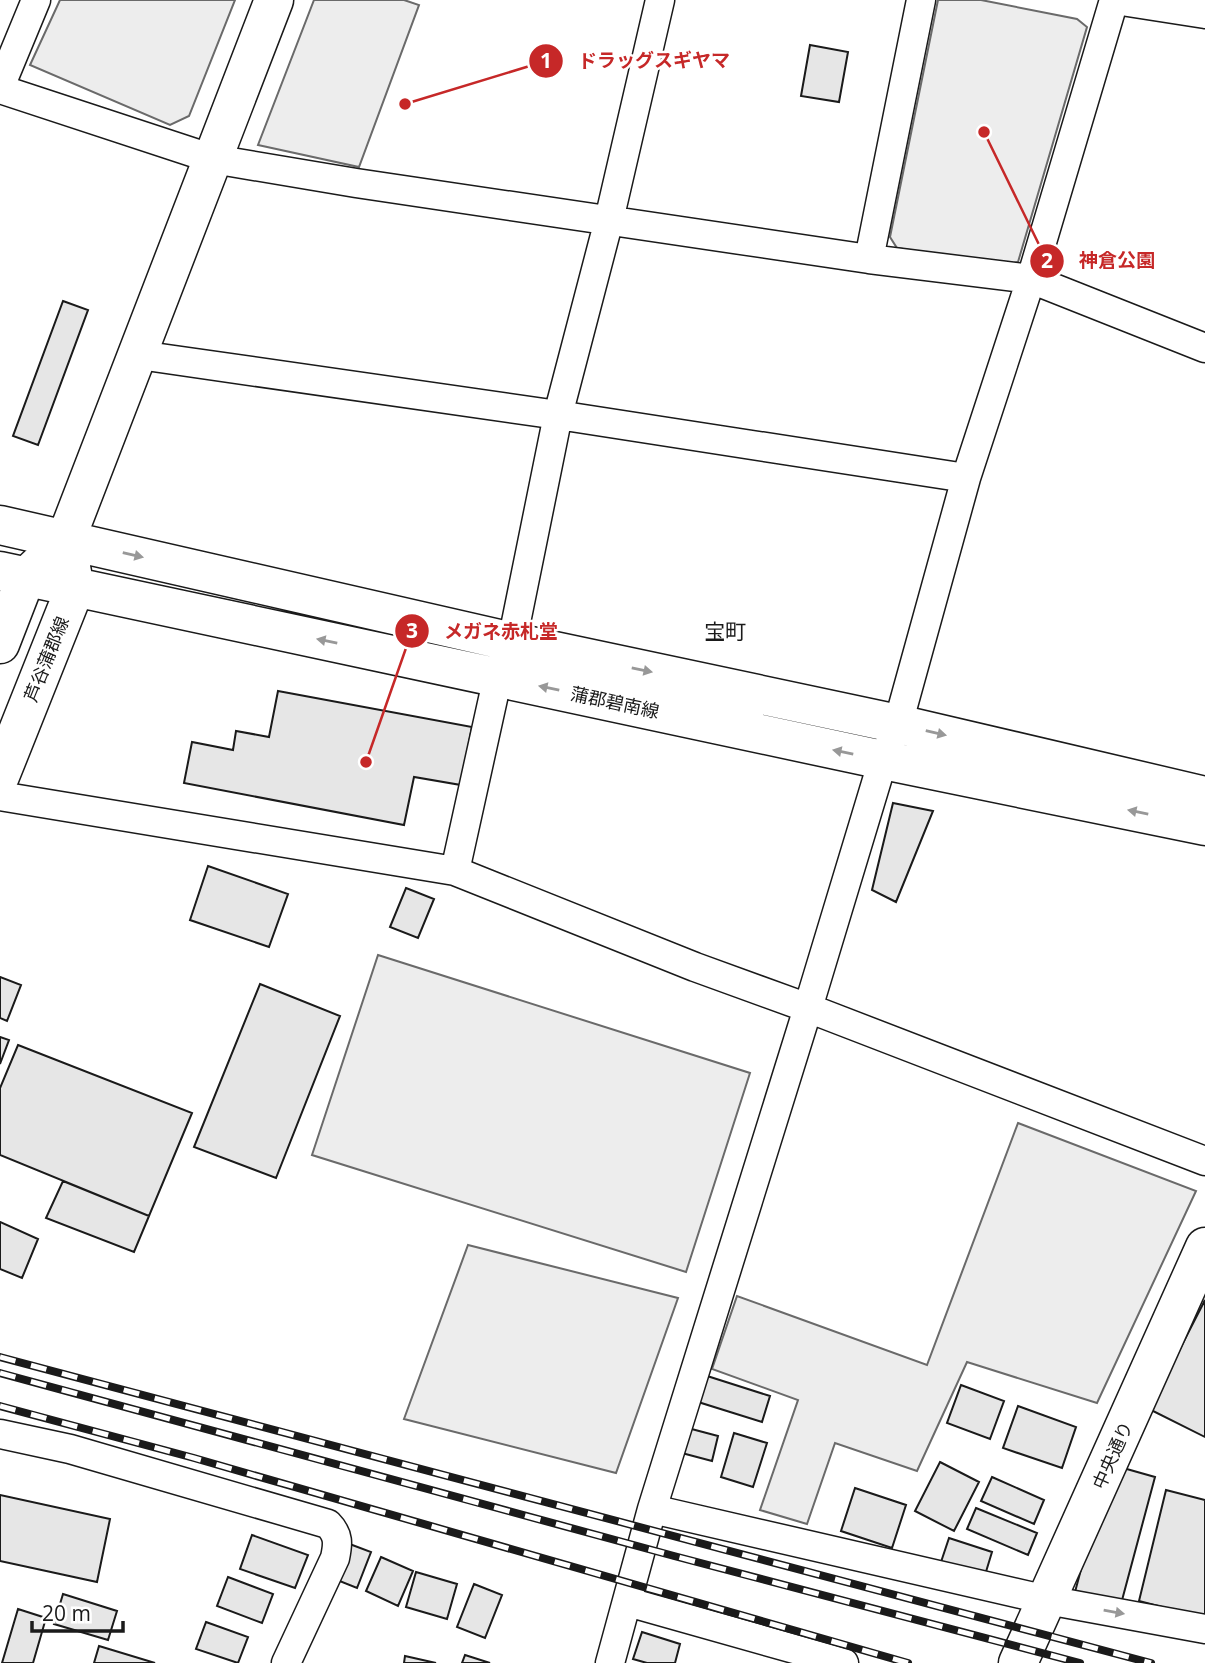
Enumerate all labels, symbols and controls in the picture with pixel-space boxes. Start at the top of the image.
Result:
callout: ドラッグスギヤマ [529,41,744,81]
text: 1 [540,46,552,74]
text: ドラッグスギヤマ [578,47,730,73]
callout: 神倉公園 [1030,241,1169,281]
text: 2 [1041,246,1053,274]
text: 神倉公園 [1079,247,1155,273]
one-way arrow [122,549,144,560]
callout: メガネ赤札堂 [395,611,572,651]
street label: 芦谷蒲郡線 [18,613,74,705]
text: 3 [406,616,418,644]
district label: 宝町 [704,617,746,645]
text: メガネ赤札堂 [444,618,558,644]
one-way arrow [316,635,338,646]
one-way arrow [631,664,653,675]
street label: 蒲郡碧南線 [568,681,662,723]
one-way arrow [538,682,560,693]
one-way arrow [925,728,947,739]
one-way arrow [832,746,854,757]
one-way arrow [1127,807,1149,818]
street label: 中央通り [1086,1417,1138,1493]
scale bar [32,1590,122,1634]
text: 20 m [42,1599,91,1627]
one-way arrow [1103,1607,1125,1618]

